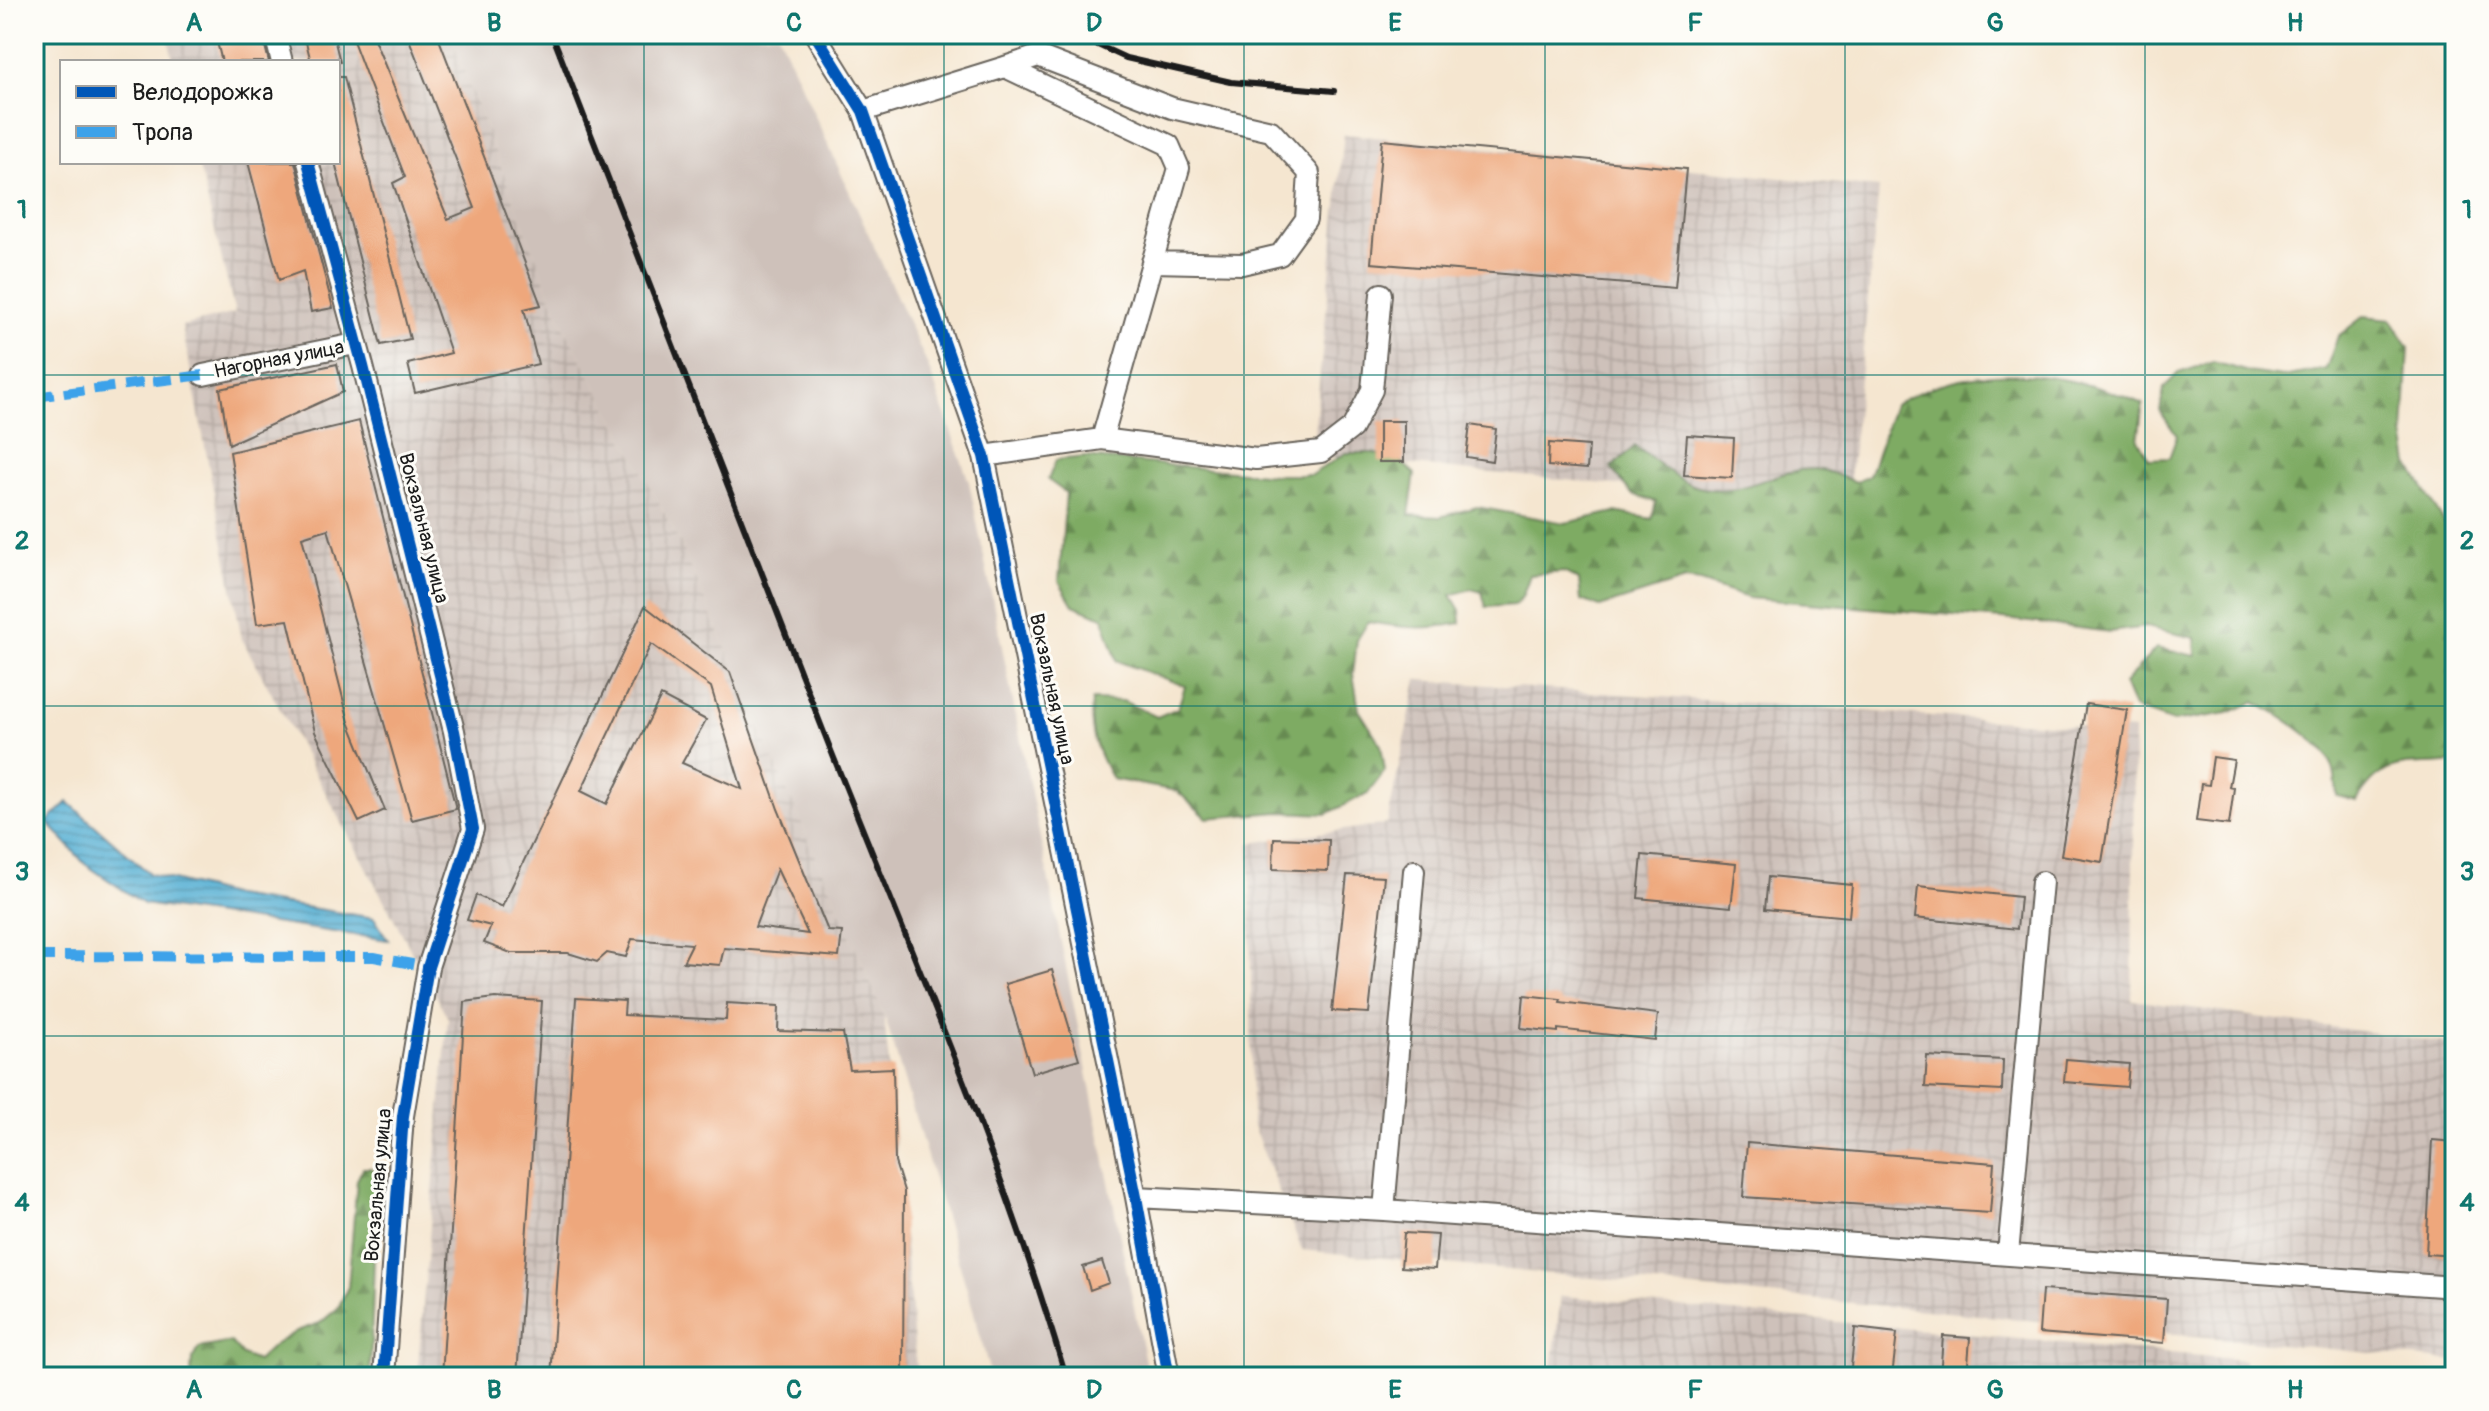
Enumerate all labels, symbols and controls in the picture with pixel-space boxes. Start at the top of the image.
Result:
text: A [186,7,203,39]
text: B [487,7,501,39]
text: C [786,7,802,39]
text: D [1086,7,1102,39]
text: E [1388,7,1402,39]
text: F [1687,7,1703,39]
text: G [1986,7,2004,39]
text: H [2287,7,2303,39]
legend [60,60,340,164]
text: Велодорожка [132,78,273,107]
text: Тропа [132,118,193,147]
text: 1 [17,194,27,226]
text: 1 [2462,194,2472,226]
street label: Нагорная улица [212,334,346,384]
street label: Вокзальная улица [393,450,455,606]
text: 2 [15,525,29,557]
text: 2 [2460,525,2474,557]
street label: Вокзальная улица [1024,611,1080,767]
text: 3 [15,856,29,888]
text: 3 [2460,856,2474,888]
street label: Вокзальная улица [359,1107,397,1263]
text: 4 [14,1187,30,1219]
text: 4 [2459,1187,2475,1219]
text: A [186,1374,203,1406]
text: B [487,1374,501,1406]
text: C [786,1374,802,1406]
text: D [1086,1374,1102,1406]
text: E [1388,1374,1402,1406]
text: F [1687,1374,1703,1406]
text: G [1986,1374,2004,1406]
text: H [2287,1374,2303,1406]

